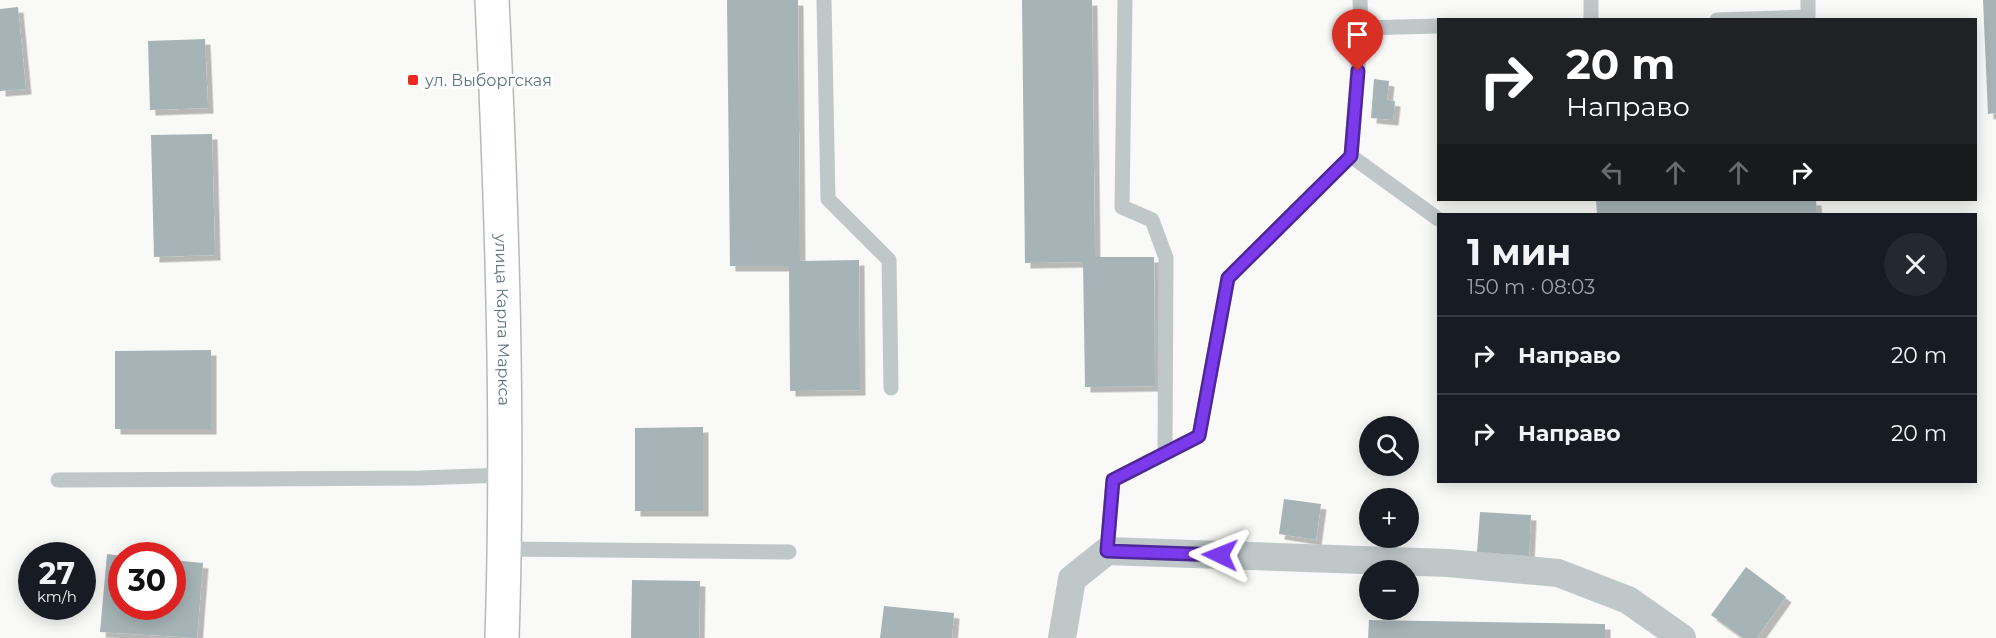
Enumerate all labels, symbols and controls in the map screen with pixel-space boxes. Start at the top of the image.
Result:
pin [1332,9,1383,71]
icon: arrive [1341,18,1374,51]
text: 20 m [1566,38,1675,90]
icon: right [1467,42,1545,120]
place label: ул. Выборгская [424,71,552,90]
marker: ул. Выборгская [406,73,420,87]
text: Направо [1566,90,1690,123]
icon: left [1596,156,1629,189]
icon: ahead [1659,156,1692,189]
icon: ahead [1722,156,1755,189]
icon: right [1785,156,1818,189]
text: 1 мин [1467,230,1571,274]
street label: улица Карла Маркса [492,232,514,406]
button: close [1884,233,1947,296]
text: 150 m · 08:03 [1467,275,1595,299]
icon: right [1467,339,1500,372]
text: Направо [1518,342,1621,369]
text: 20 m [1891,342,1947,369]
map controls [1359,416,1419,620]
button: search [1359,416,1419,476]
icon: right [1467,417,1500,450]
text: Направо [1518,420,1621,447]
text: 20 m [1891,420,1947,447]
button: + [1359,488,1419,548]
position arrow [1188,523,1252,587]
speed limit sign: 30 [108,542,186,620]
text: 27 [39,555,75,592]
button: − [1359,560,1419,620]
text: km/h [37,587,77,606]

